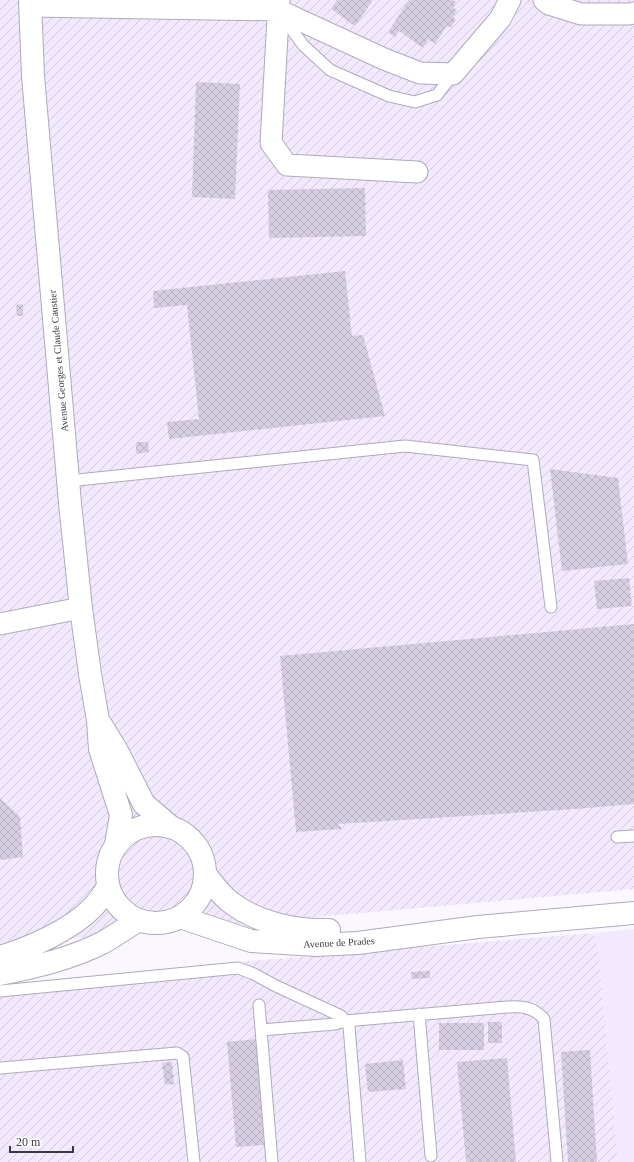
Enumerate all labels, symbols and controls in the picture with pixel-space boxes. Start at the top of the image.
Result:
street label: Avenue Georges et Claude Caustier [47,289,70,432]
street label: Avenue de Prades [303,935,375,950]
scale bar [10,1128,73,1154]
text: 20 m [16,1135,41,1149]

